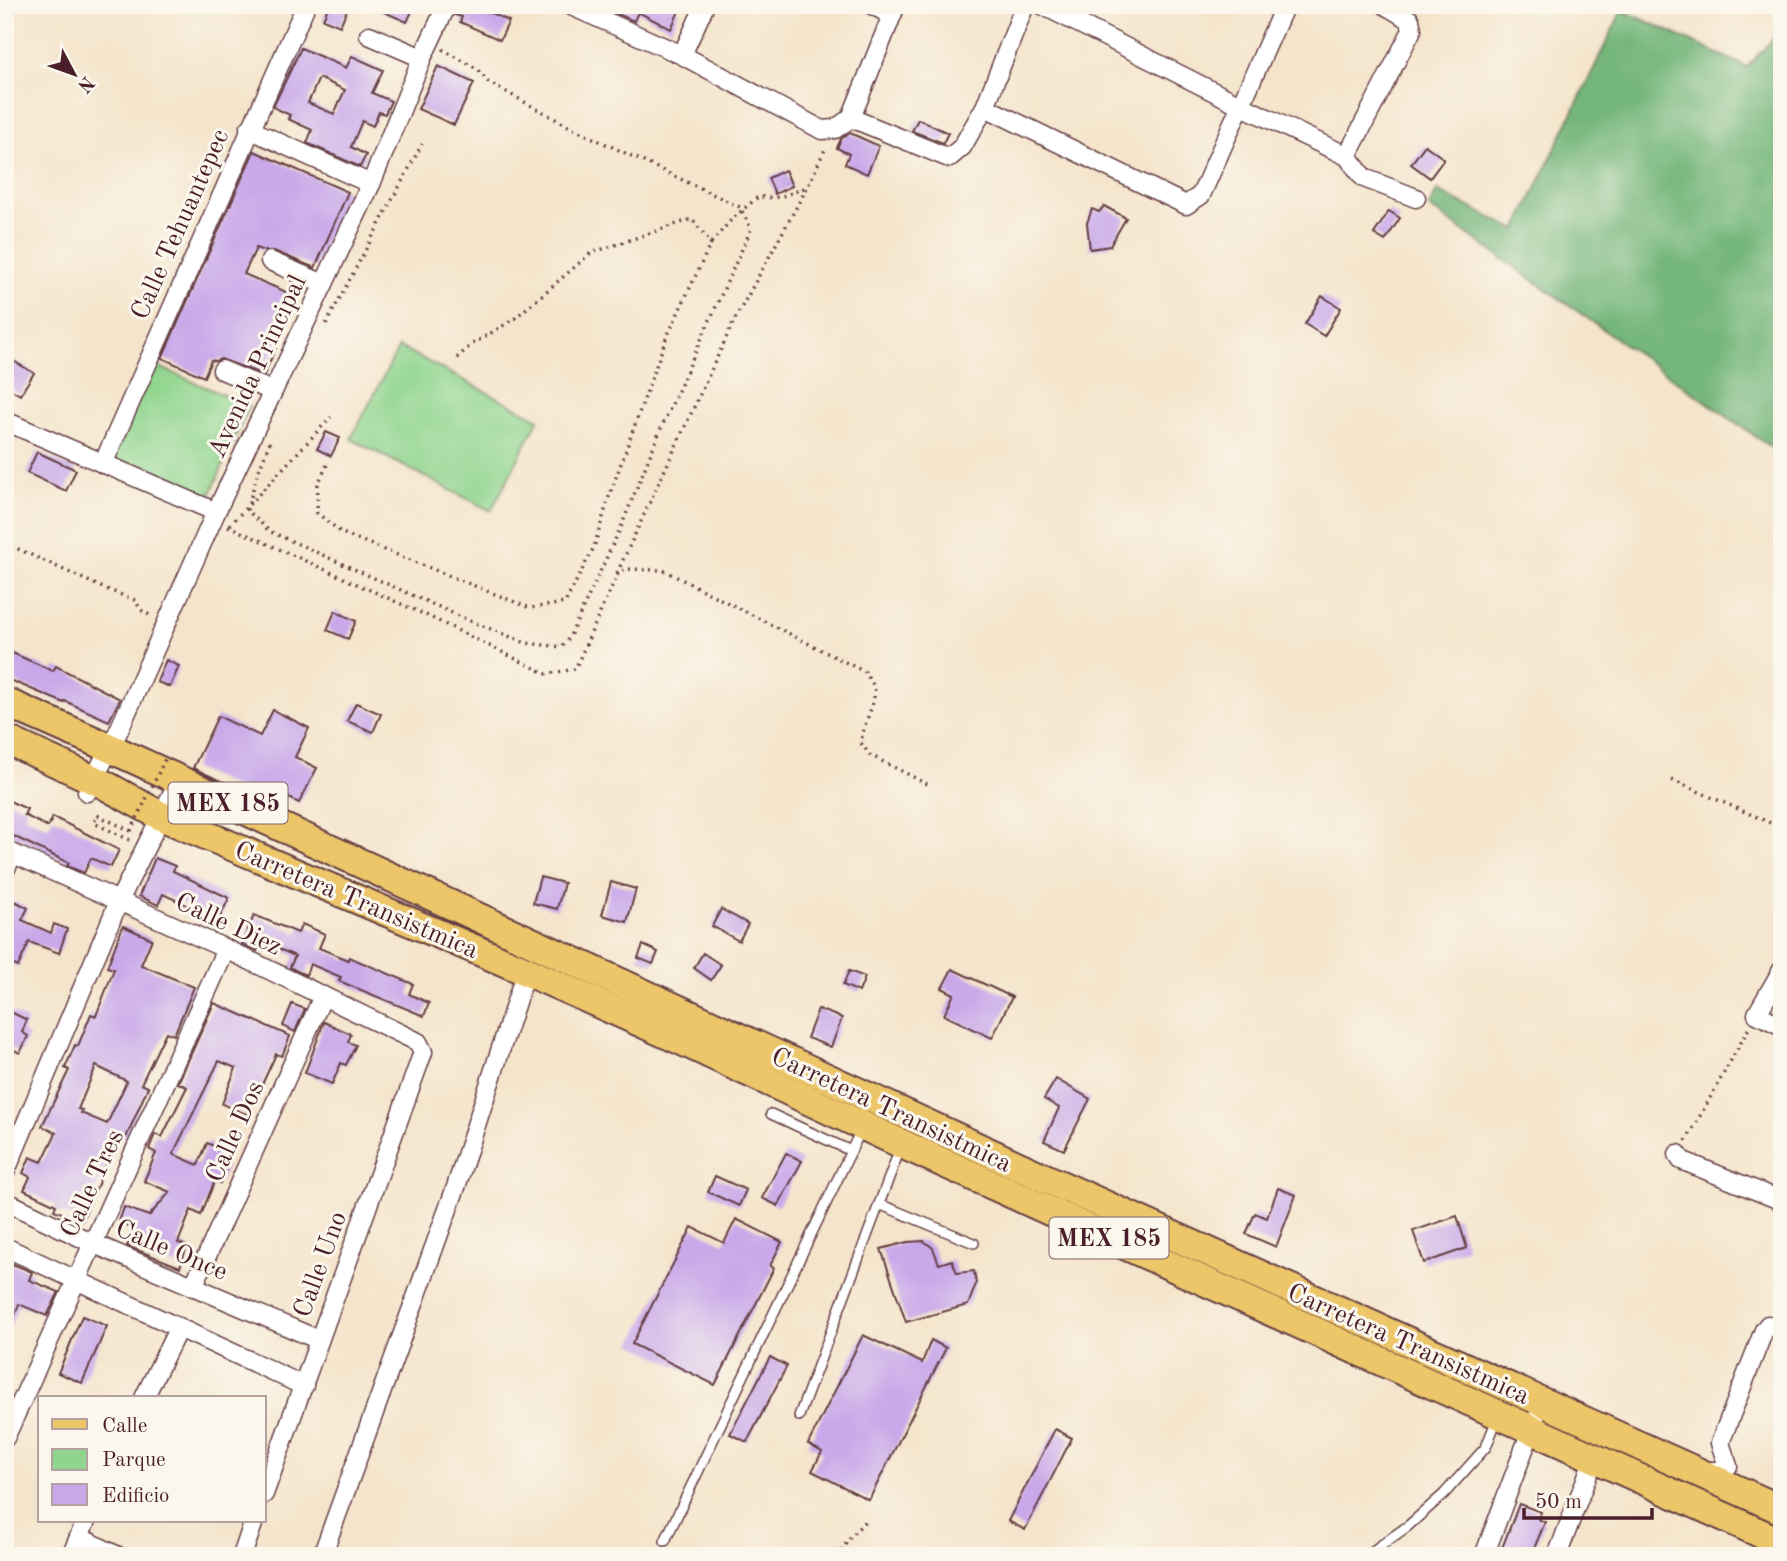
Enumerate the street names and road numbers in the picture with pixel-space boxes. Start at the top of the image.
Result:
street label: Calle Tehuantepec [127,126,234,324]
street label: Avenida Principal [204,271,312,462]
road number: MEX 185 [168,782,288,824]
street label: Carretera Transistmica [231,838,482,964]
street label: Calle Diez [171,889,285,961]
street label: Carretera Transistmica [767,1044,1016,1178]
street label: Calle Dos [202,1077,270,1186]
street label: Calle Tres [57,1126,129,1242]
street label: Calle Uno [290,1208,352,1321]
street label: Calle Once [111,1216,231,1286]
road number: MEX 185 [1050,1218,1168,1258]
street label: Carretera Transistmica [1283,1280,1533,1410]

